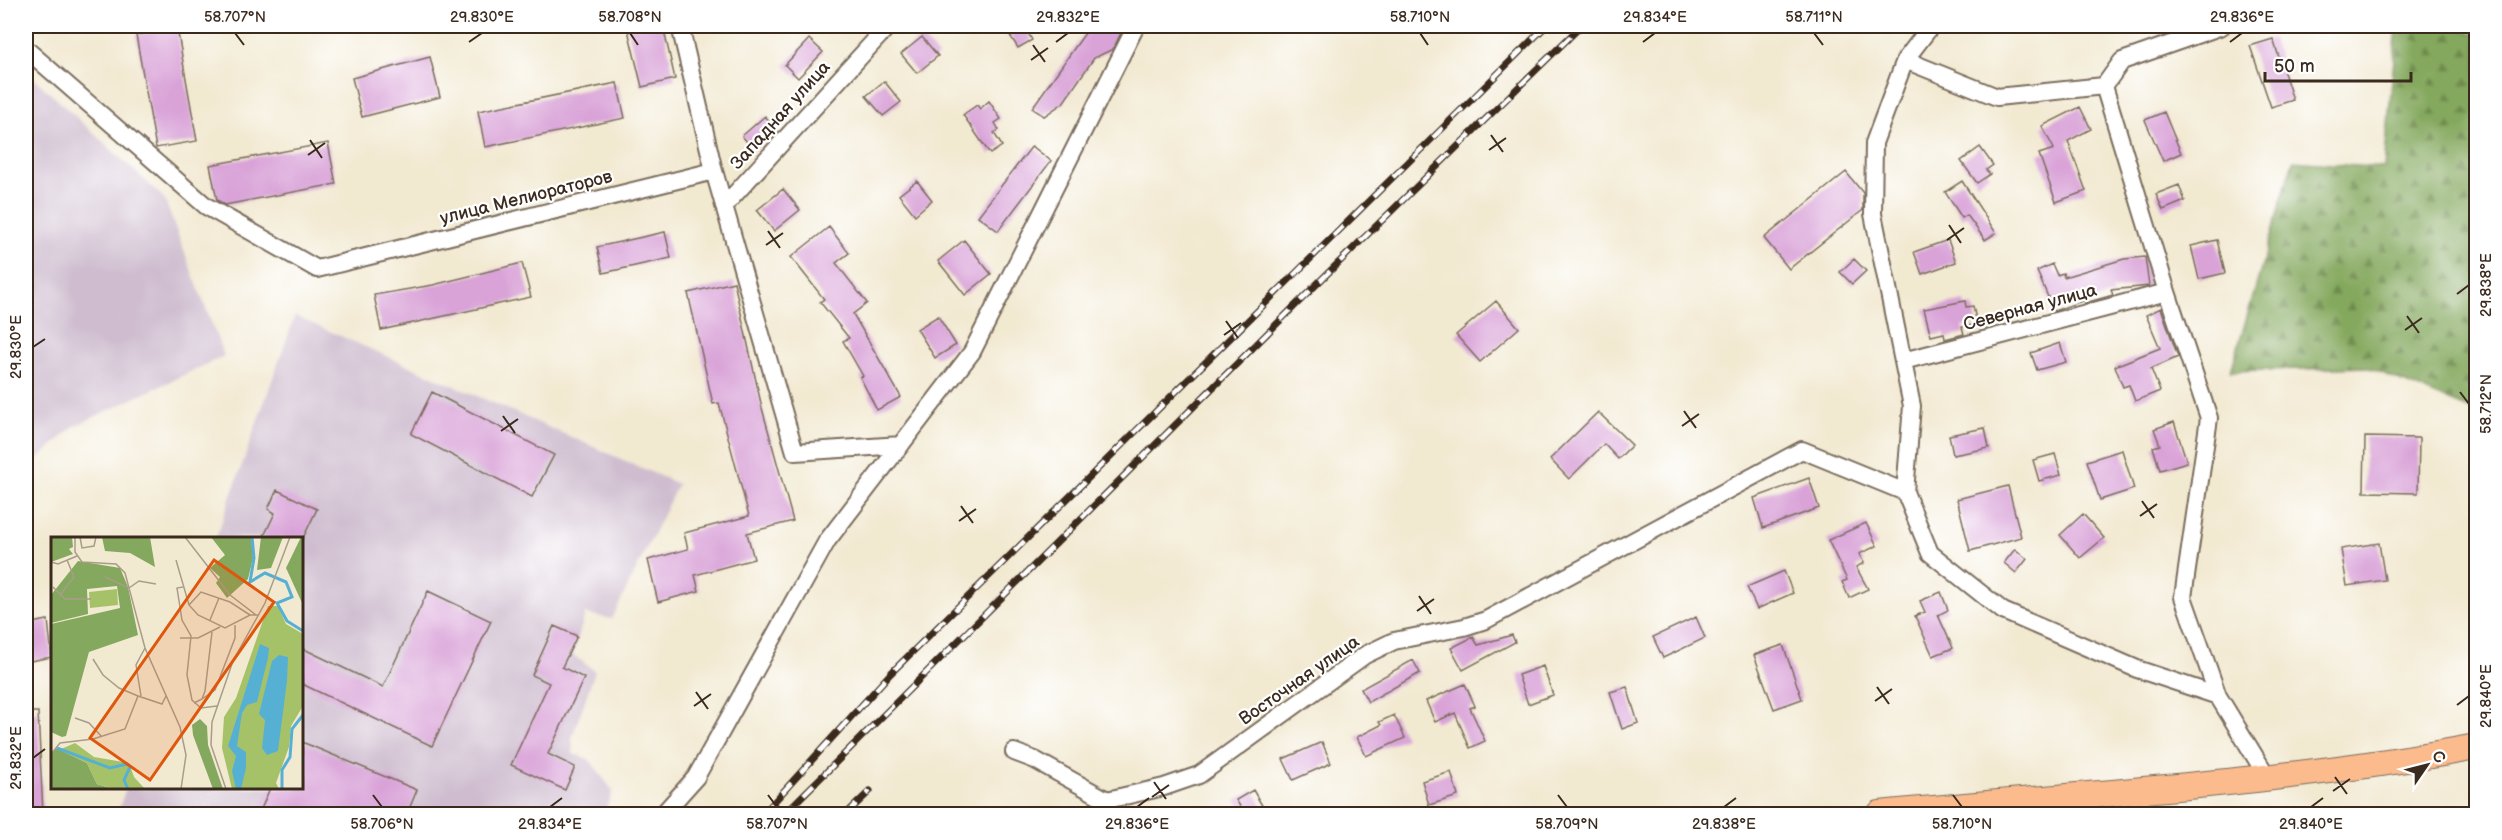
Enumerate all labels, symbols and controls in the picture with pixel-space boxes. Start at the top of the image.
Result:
text: 58.707°N [204,8,266,27]
text: 29.830°E [450,8,514,27]
text: 58.708°N [598,8,662,27]
text: 29.832°E [1036,8,1100,27]
text: 58.710°N [1390,8,1450,27]
text: 29.834°E [1623,8,1687,27]
text: 58.711°N [1785,8,1843,27]
text: 29.836°E [2210,8,2274,27]
scale bar [2265,45,2410,83]
text: 50 m [2274,56,2315,77]
street label: Западная улица [726,57,835,174]
street label: улица Мелиораторов [438,166,615,229]
text: 29.838°E [2477,253,2496,317]
street label: Северная улица [1961,279,2099,335]
text: 29.830°E [7,315,26,379]
text: 58.712°N [2477,374,2496,434]
inset map [51,537,303,789]
street label: Восточная улица [1235,631,1364,730]
text: 29.840°E [2477,664,2496,728]
text: 29.832°E [7,726,26,790]
north arrow [2397,735,2457,795]
text: С [2427,747,2449,767]
text: 58.706°N [350,815,414,834]
text: 29.834°E [518,815,582,834]
text: 58.707°N [746,815,808,834]
text: 29.836°E [1105,815,1169,834]
text: 58.709°N [1535,815,1599,834]
text: 29.838°E [1692,815,1756,834]
text: 58.710°N [1932,815,1992,834]
text: 29.840°E [2279,815,2343,834]

